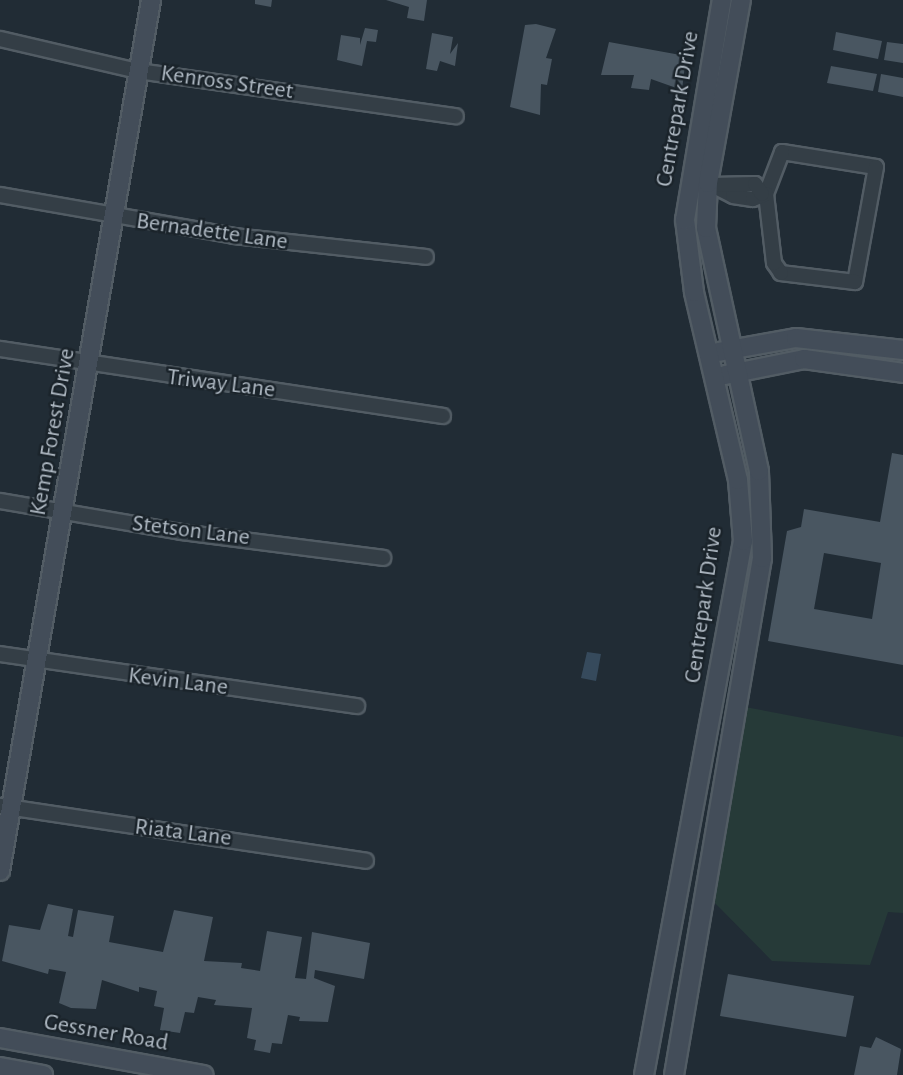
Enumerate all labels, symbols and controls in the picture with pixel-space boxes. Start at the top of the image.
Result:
street label: Centrepark Drive [650,29,706,189]
street label: Kenross Street [159,59,295,107]
street label: Bernadette Lane [134,207,290,257]
street label: Kemp Forest Drive [24,346,82,518]
street label: Triway Lane [165,363,277,405]
street label: Stetson Lane [130,509,252,553]
street label: Centrepark Drive [679,525,729,685]
street label: Kevin Lane [127,662,229,702]
street label: Riata Lane [133,813,233,853]
street label: Gessner Road [42,1008,170,1058]

